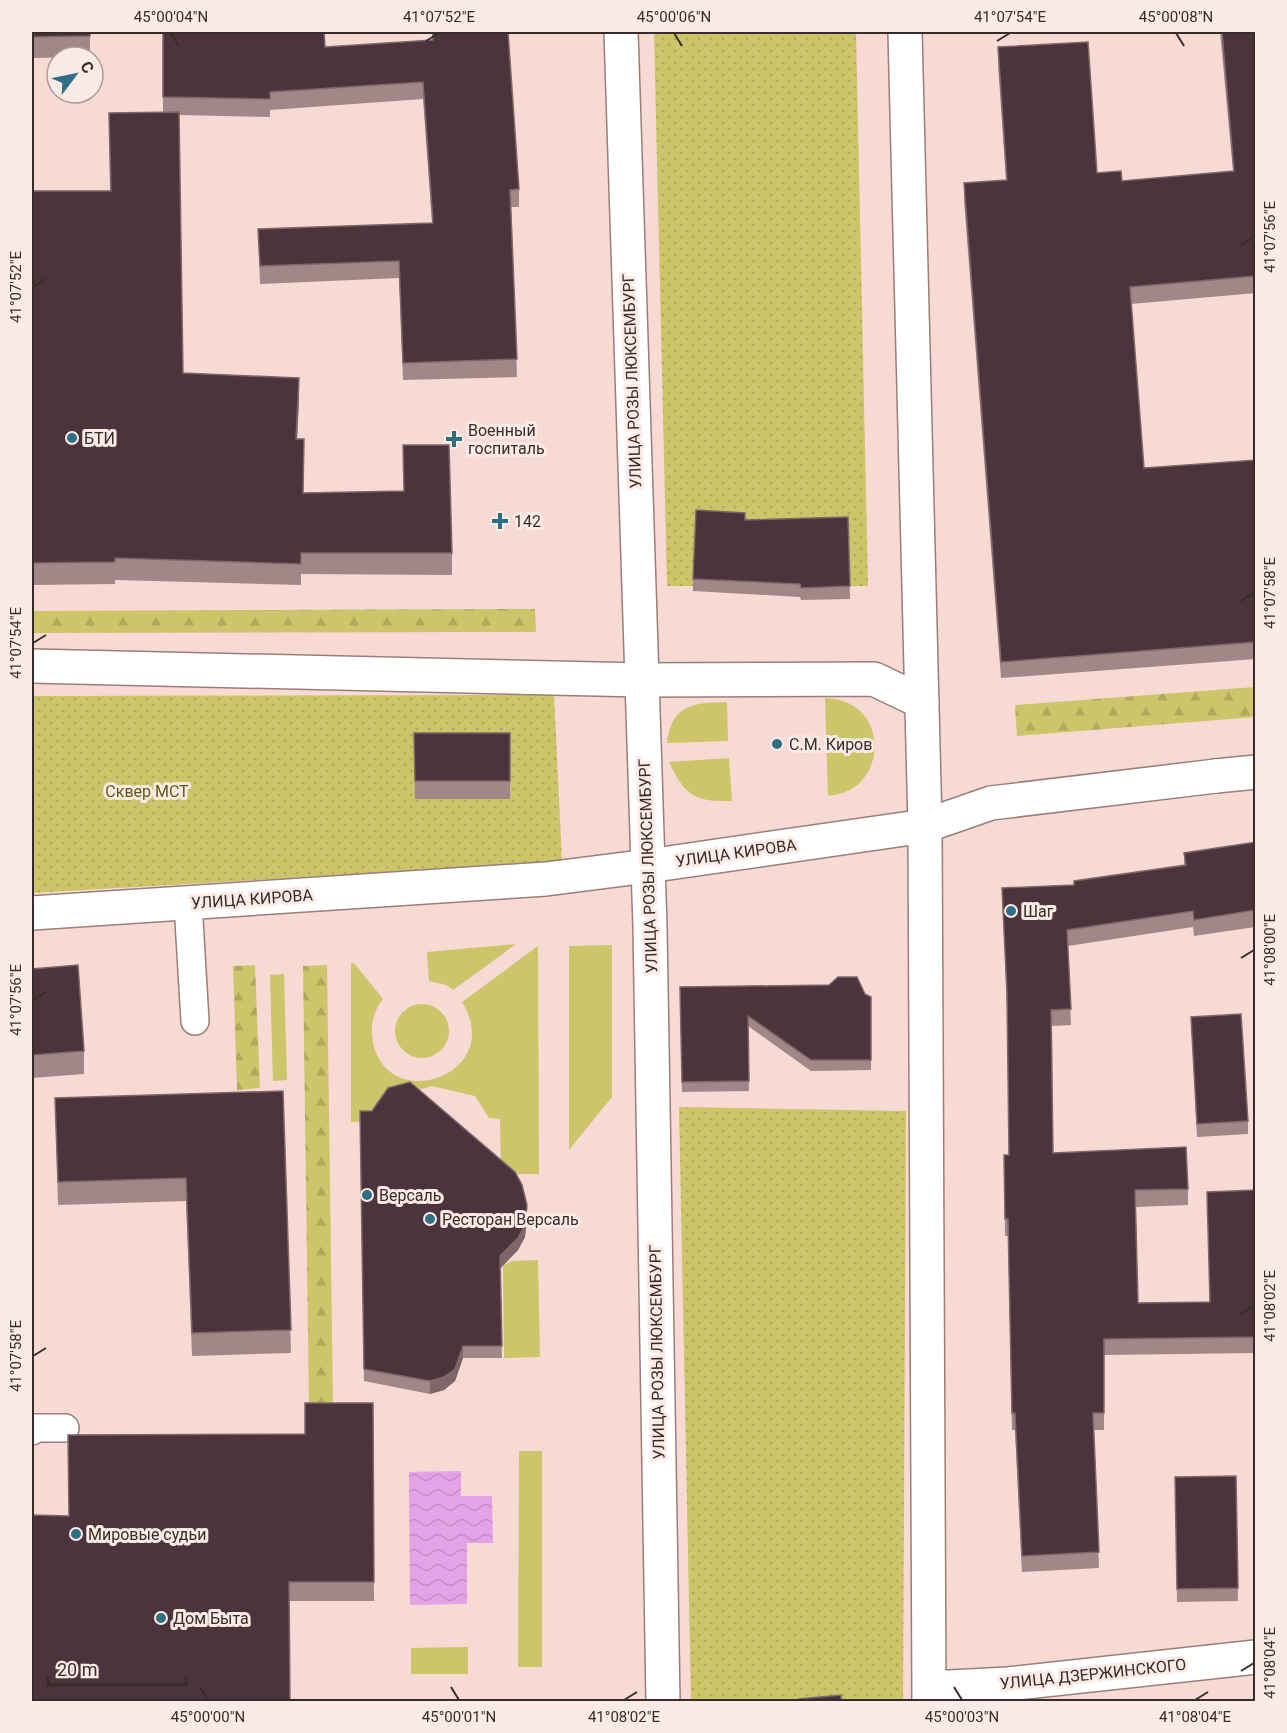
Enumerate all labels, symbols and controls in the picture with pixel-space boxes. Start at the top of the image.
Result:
text: 45°00'04"N [134,8,208,26]
text: 41°07'52"E [403,8,476,26]
text: 45°00'06"N [637,8,711,26]
text: 41°07'54"E [974,8,1047,26]
text: 45°00'08"N [1139,8,1213,26]
north arrow [45,45,105,105]
text: С [76,58,98,77]
text: 41°07'56"E [1261,200,1279,273]
text: 41°07'52"E [7,250,25,323]
street label: УЛИЦА РОЗЫ ЛЮКСЕМБУРГ [619,273,645,489]
place label: Военный госпиталь [468,421,545,458]
place label: БТИ [84,429,115,448]
marker: Военный госпиталь [445,430,463,448]
marker: БТИ [65,431,79,445]
marker: 142 [491,512,509,530]
place label: 142 [514,512,541,531]
text: 41°07'58"E [1261,556,1279,629]
text: 41°07'54"E [7,606,25,679]
place label: С.М. Киров [789,735,872,754]
marker: С.М. Киров [770,737,784,751]
street label: УЛИЦА РОЗЫ ЛЮКСЕМБУРГ [635,758,661,974]
park label: Сквер МСТ [105,782,189,801]
street label: УЛИЦА КИРОВА [674,835,798,871]
street label: УЛИЦА КИРОВА [191,885,314,913]
place label: Шаг [1023,902,1054,921]
marker: Шаг [1004,904,1018,918]
text: 41°08'00"E [1261,913,1279,986]
text: 41°07'56"E [7,963,25,1036]
place label: Версаль [379,1186,441,1205]
marker: Версаль [360,1188,374,1202]
place label: Ресторан Версаль [442,1210,579,1229]
marker: Ресторан Версаль [423,1212,437,1226]
street label: УЛИЦА РОЗЫ ЛЮКСЕМБУРГ [646,1244,668,1460]
text: 41°08'02"E [1261,1269,1279,1342]
text: 41°07'58"E [7,1319,25,1392]
place label: Мировые судьи [88,1525,206,1544]
marker: Мировые судьи [69,1527,83,1541]
place label: Дом Быта [173,1609,249,1628]
marker: Дом Быта [154,1611,168,1625]
text: 41°08'04"E [1261,1626,1279,1699]
scale bar [48,1649,186,1687]
street label: УЛИЦА ДЗЕРЖИНСКОГО [999,1655,1187,1693]
text: 20 m [57,1659,97,1680]
text: 45°00'00"N [171,1708,245,1726]
text: 45°00'01"N [422,1708,496,1726]
text: 41°08'02"E [588,1708,661,1726]
text: 45°00'03"N [925,1708,999,1726]
text: 41°08'04"E [1159,1708,1232,1726]

